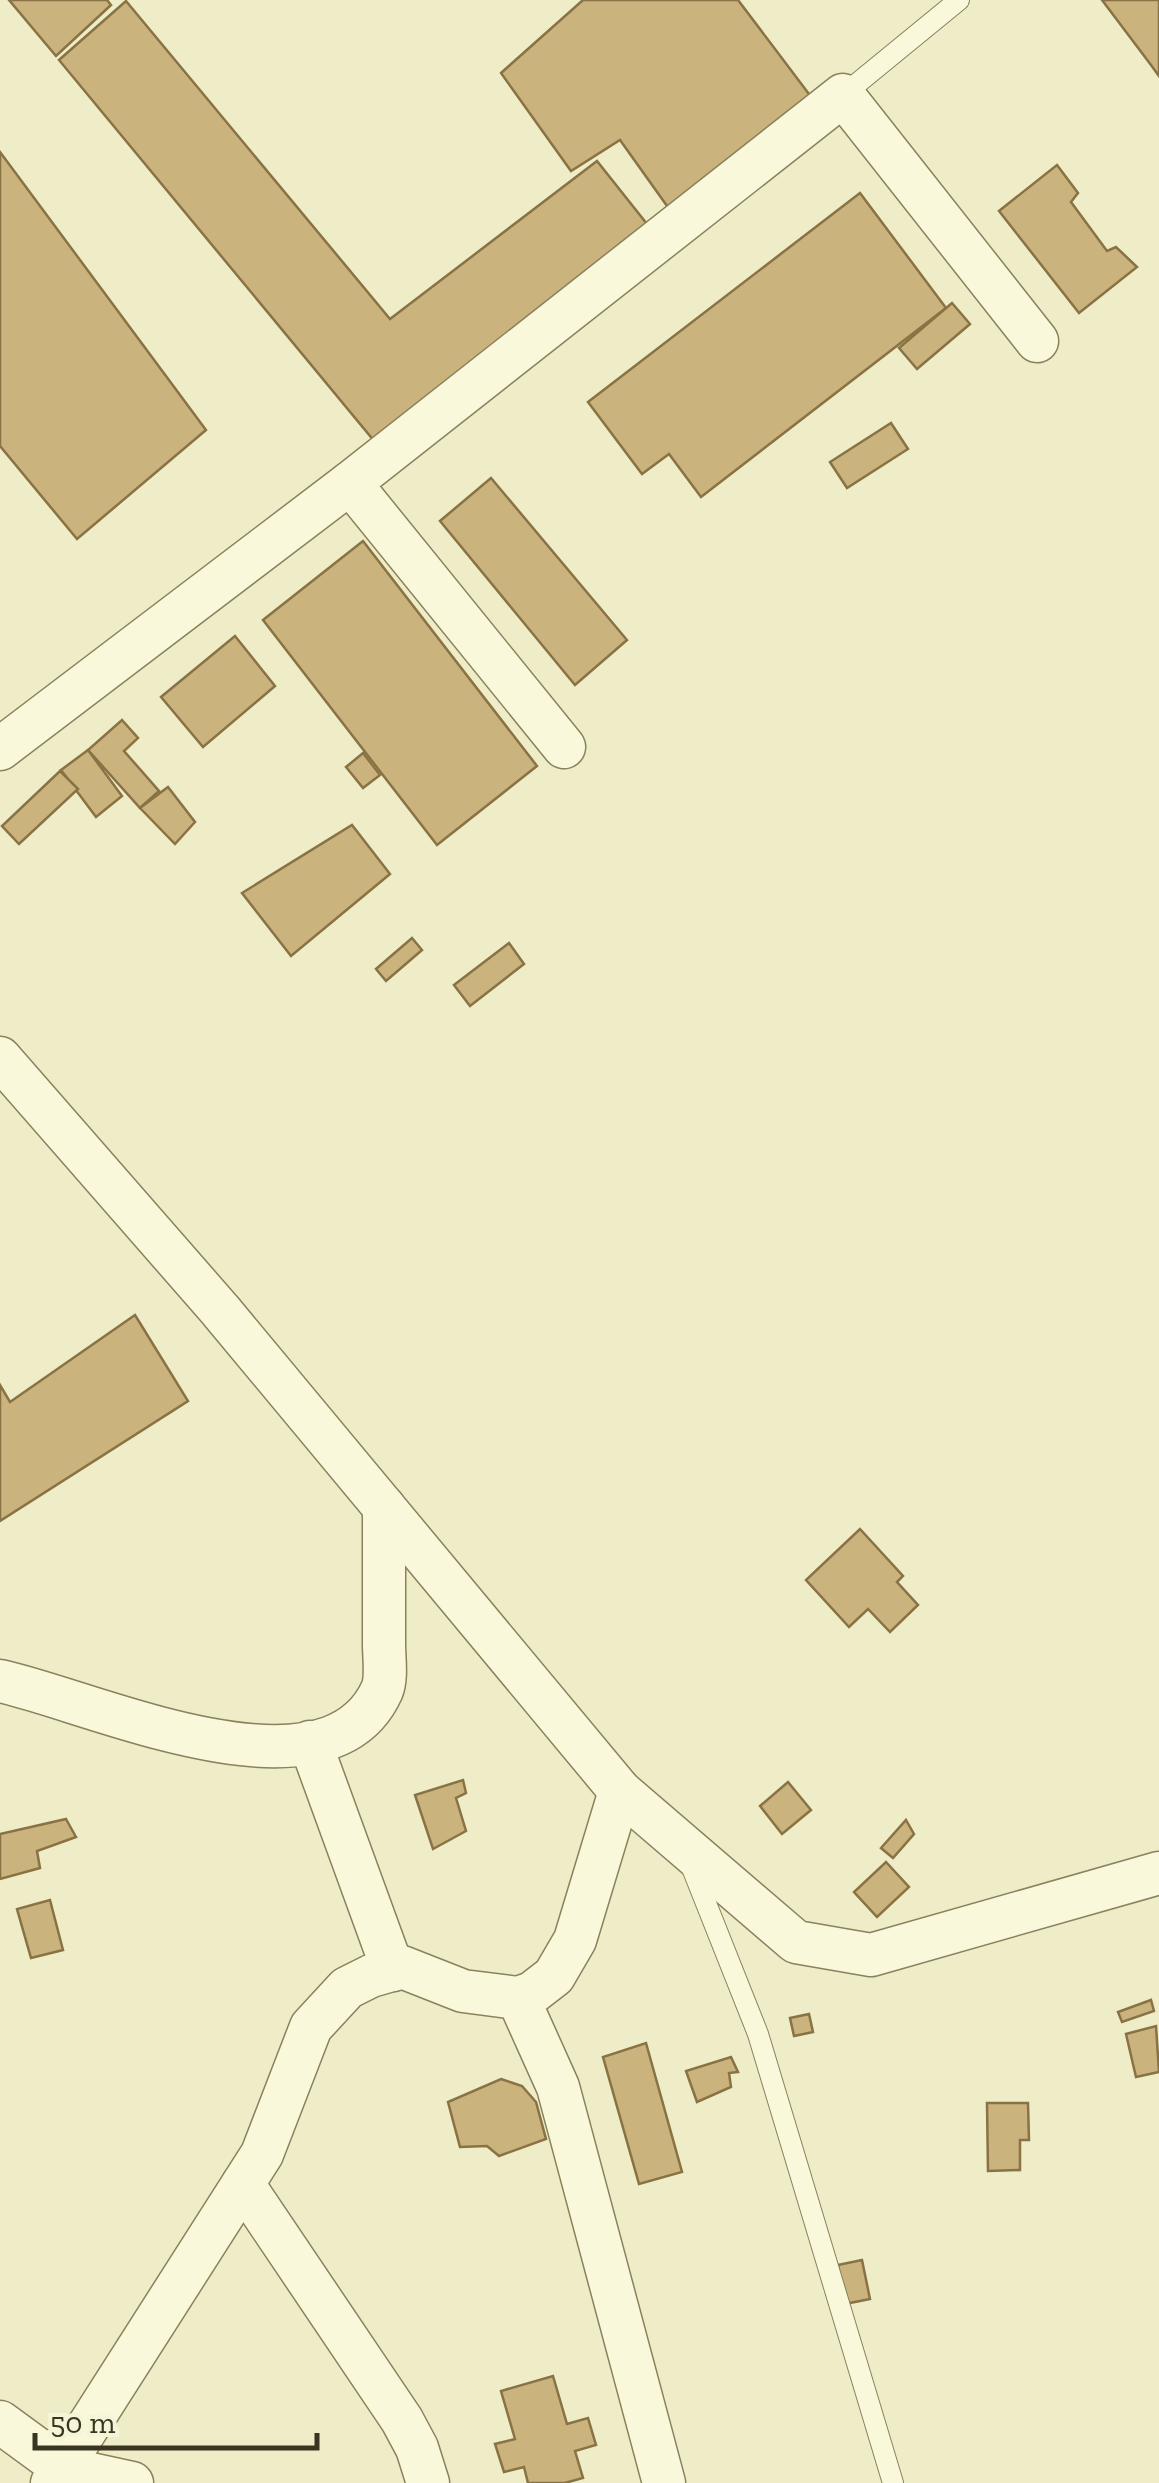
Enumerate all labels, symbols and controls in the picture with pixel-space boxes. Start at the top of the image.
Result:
scale bar [35,2388,318,2450]
text: 50 m [50,2405,115,2441]

